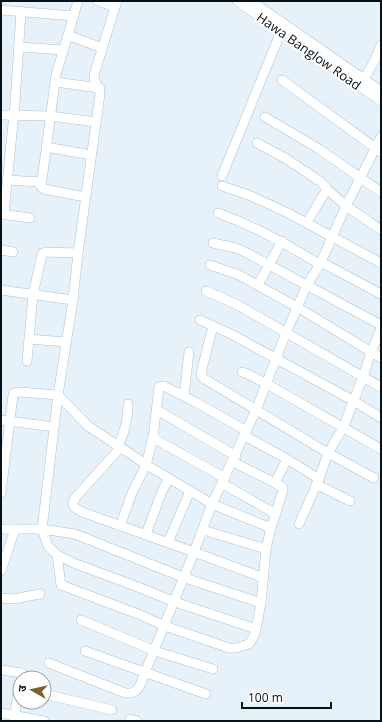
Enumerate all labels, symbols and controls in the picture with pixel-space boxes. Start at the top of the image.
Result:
street label: Hawa Banglow Road [253,8,365,94]
north arrow [12,670,52,710]
text: उ [14,684,30,693]
scale bar [242,684,331,710]
text: 100 m [248,689,283,706]

